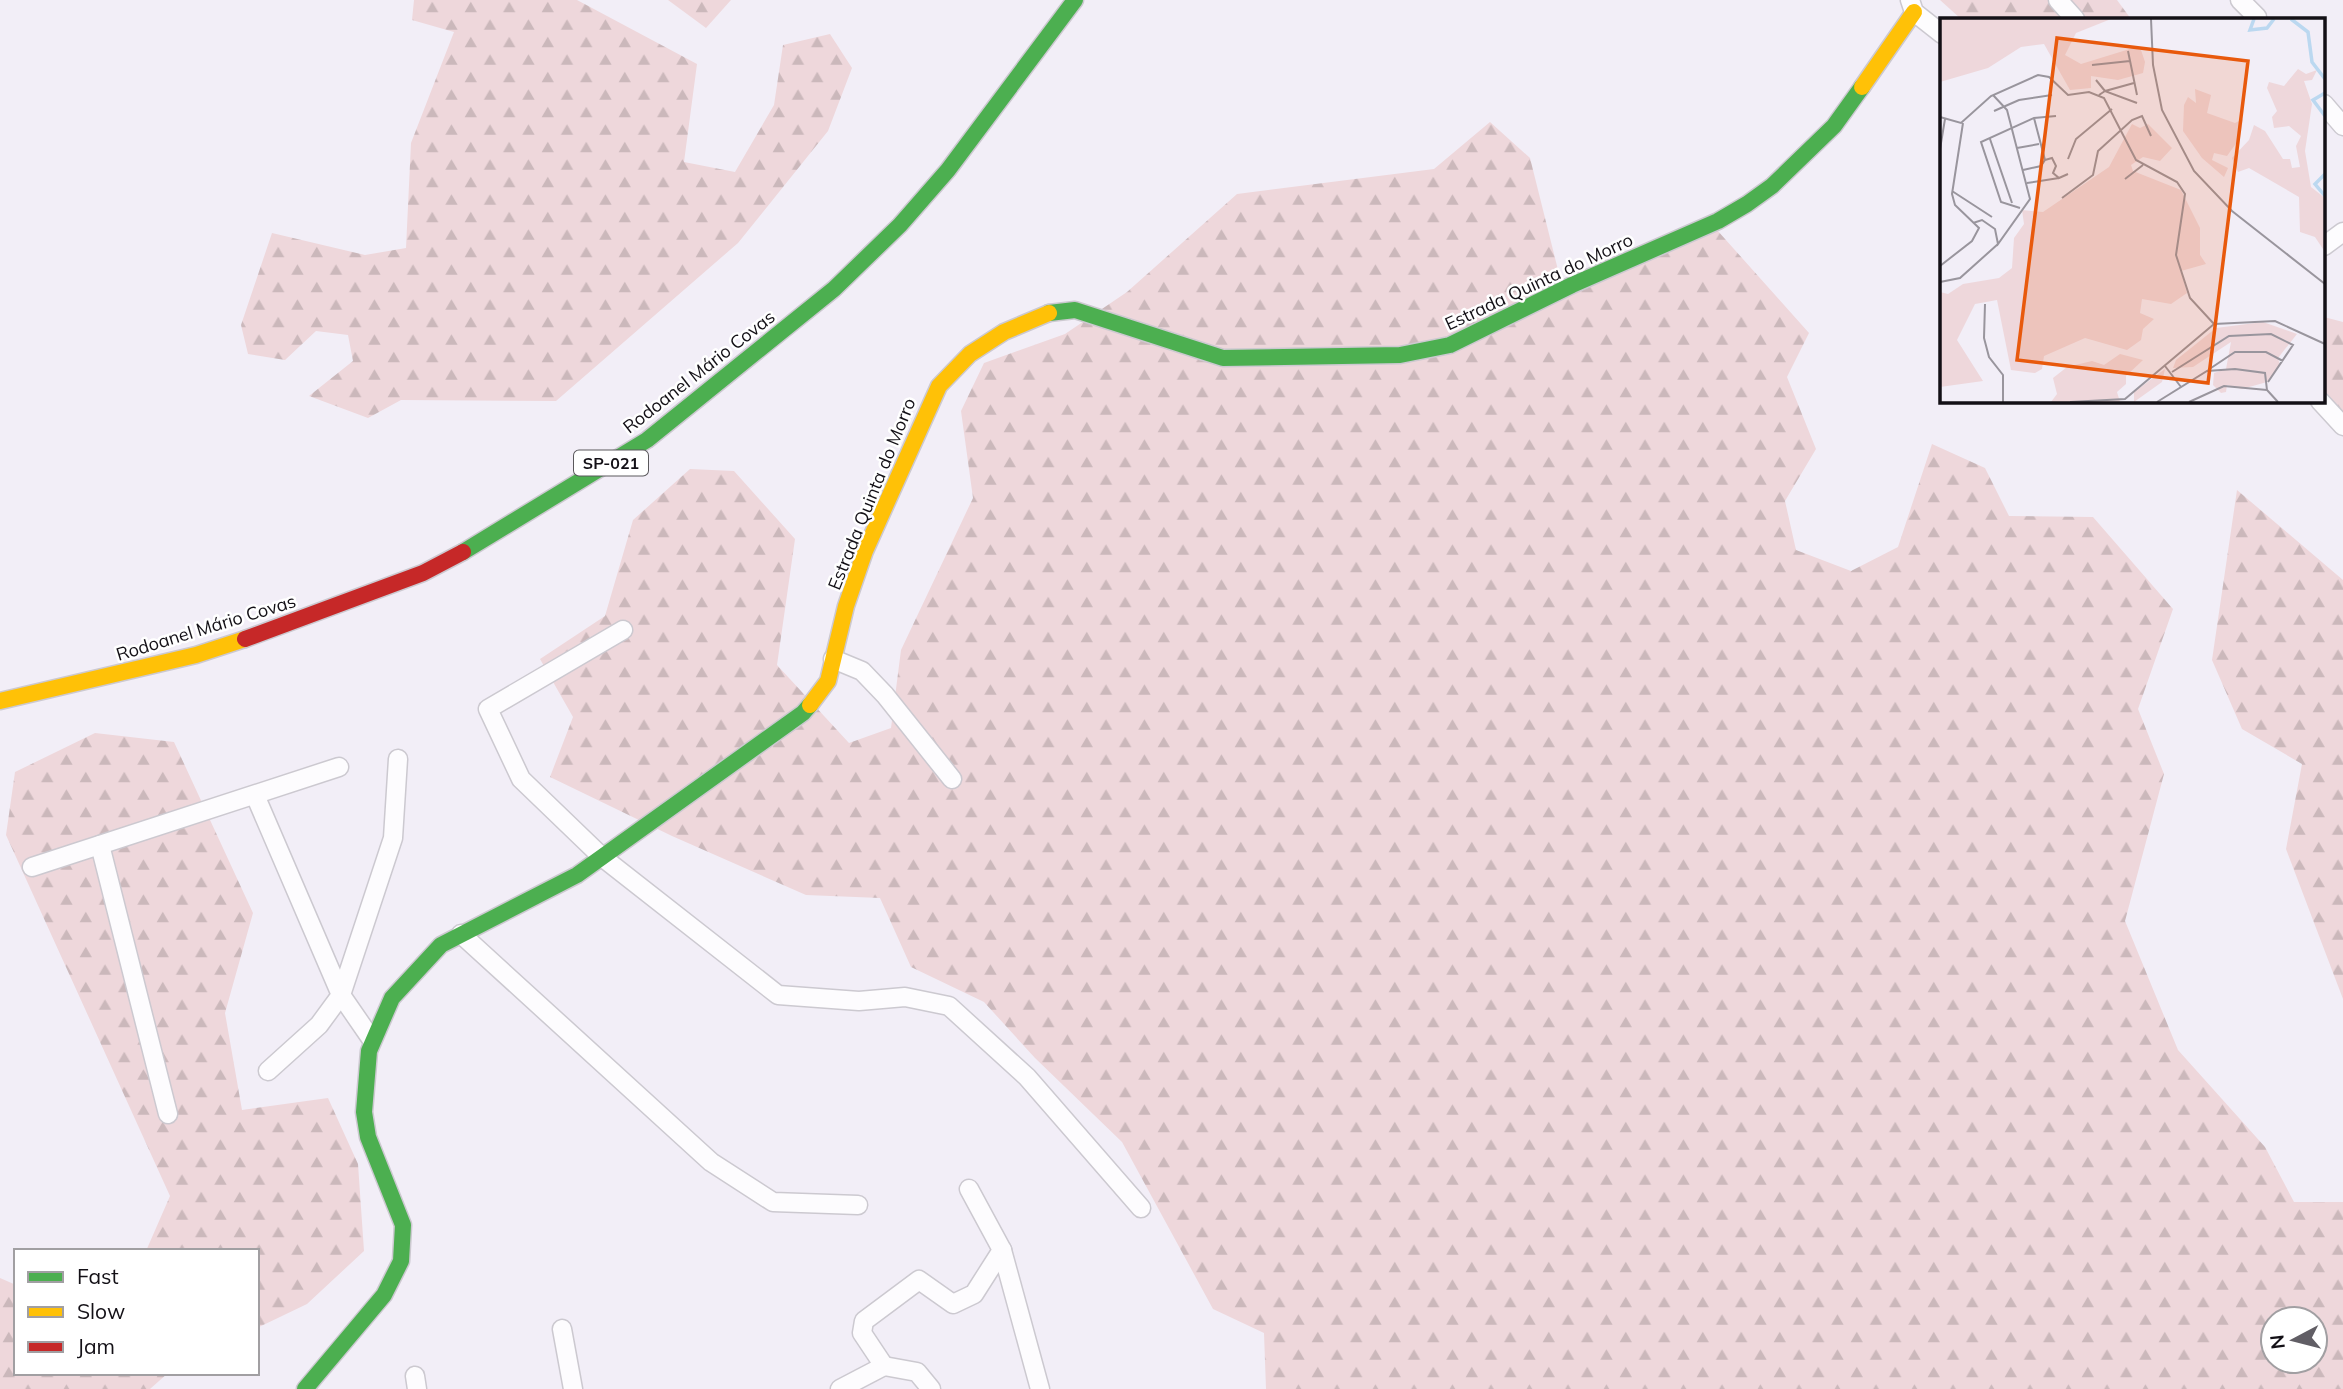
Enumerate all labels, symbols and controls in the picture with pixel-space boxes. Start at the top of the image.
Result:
inset map [1940,18,2326,402]
street label: Estrada Quinta do Morro [1441,228,1636,335]
street label: Rodoanel Mário Covas [618,305,779,438]
street label: Estrada Quinta do Morro [823,395,921,593]
road number: SP-021 [574,450,648,476]
street label: Rodoanel Mário Covas [113,589,299,666]
legend [14,1249,259,1375]
text: Fast [77,1263,119,1289]
text: Slow [77,1298,125,1324]
north arrow [2259,1305,2329,1375]
text: Jam [77,1333,115,1359]
text: N [2264,1333,2290,1351]

